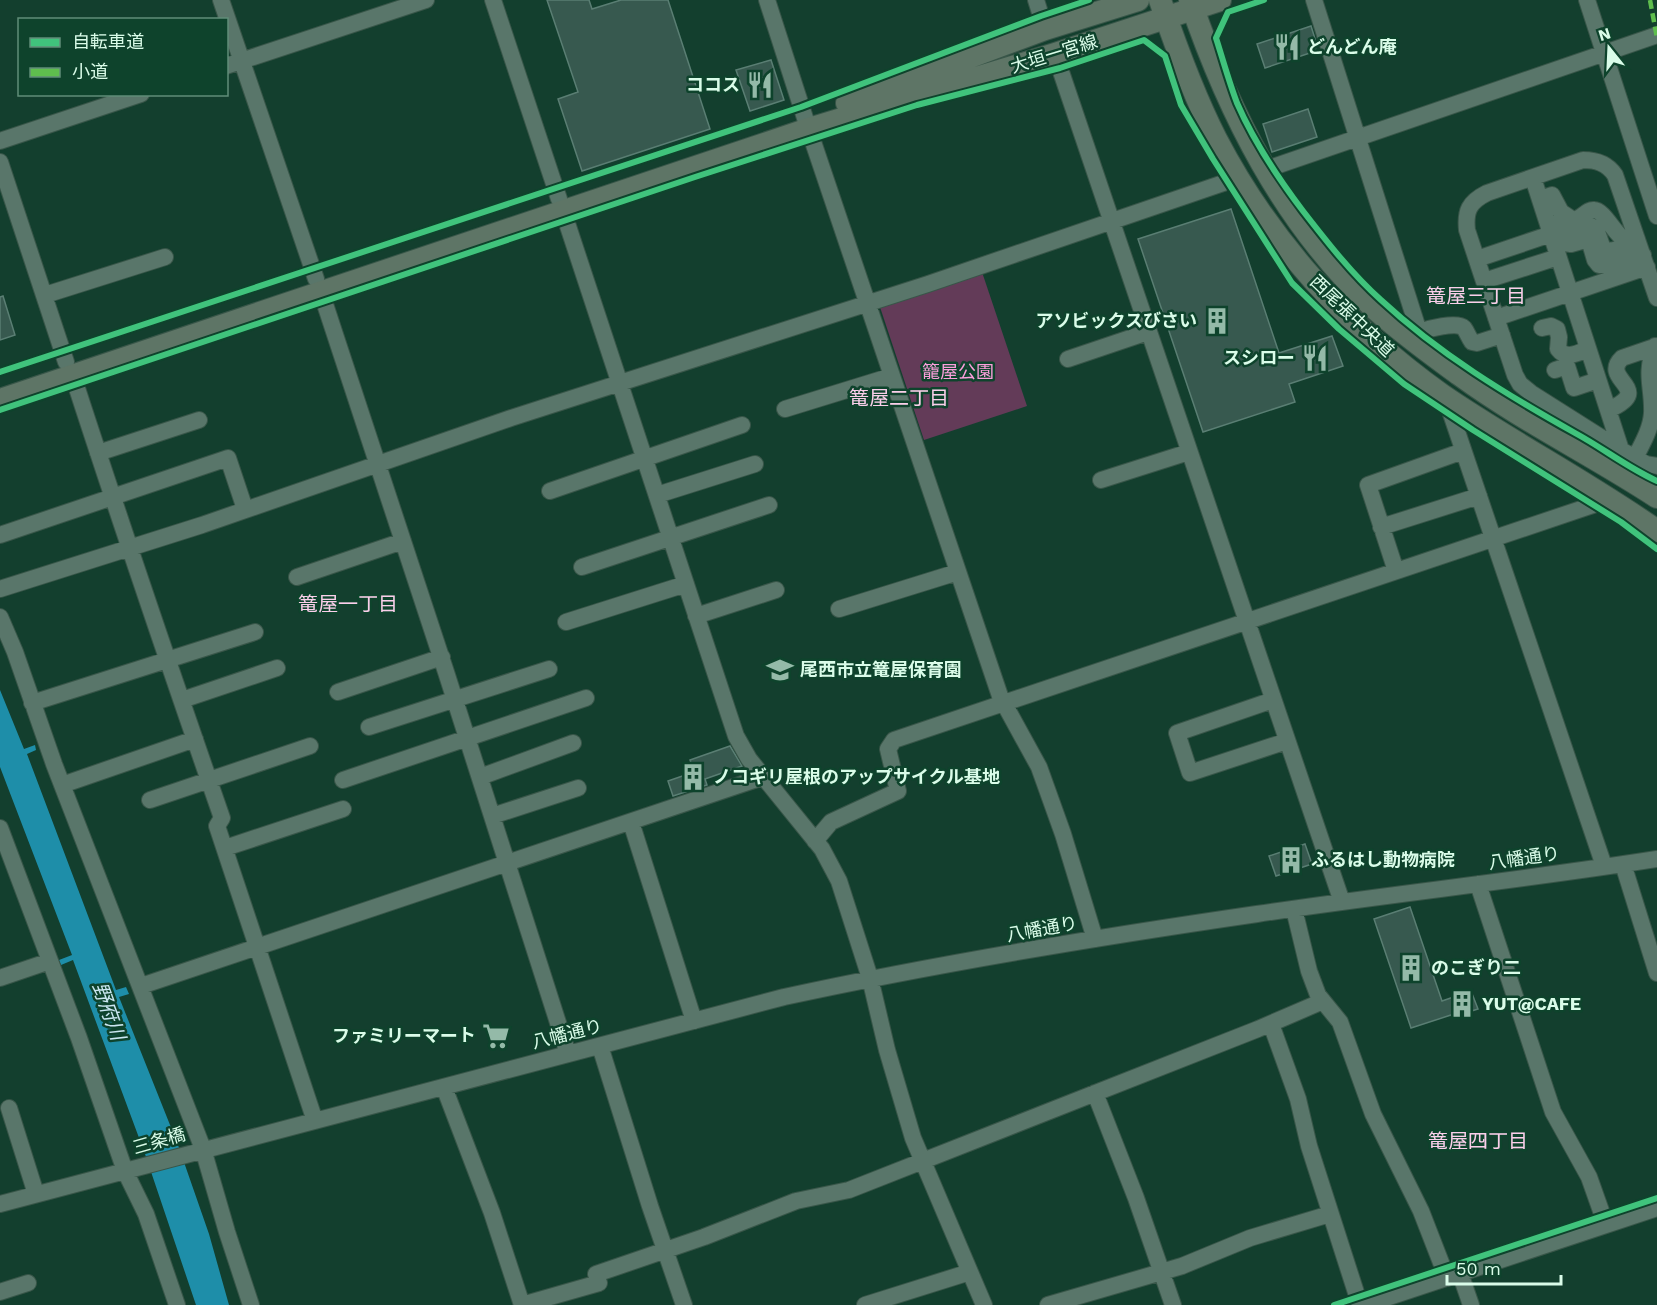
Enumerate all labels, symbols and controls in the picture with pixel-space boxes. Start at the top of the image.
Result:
legend [18,18,228,96]
north arrow [1579,18,1639,78]
text: N [1596,23,1613,45]
street label: 大垣一宮線 [1008,30,1100,77]
text: 自転車道 [72,31,144,52]
restaurant icon: どんどん庵 [1272,32,1302,62]
place label: どんどん庵 [1307,36,1396,57]
text: 小道 [72,61,108,82]
restaurant icon: ココス [745,70,775,100]
place label: ココス [686,74,740,95]
street label: 西尾張中央道 [1306,271,1398,361]
district label: 篭屋三丁目 [1426,284,1526,308]
building icon: アソビックスびさい [1202,306,1232,336]
place label: アソビックスびさい [1036,310,1197,331]
restaurant icon: スシロー [1300,343,1330,373]
place label: スシロー [1223,347,1295,368]
park label: 籠屋公園 [922,361,994,382]
district label: 篭屋二丁目 [849,386,949,410]
district label: 篭屋一丁目 [298,592,398,616]
school or university icon: 尾西市立篭屋保育園 [765,655,795,685]
place label: 尾西市立篭屋保育園 [800,659,962,680]
building icon: ノコギリ屋根のアップサイクル基地 [678,762,708,792]
place label: ノコギリ屋根のアップサイクル基地 [713,766,1000,787]
street label: 八幡通り [1487,842,1561,873]
building icon: ふるはし動物病院 [1276,845,1306,875]
place label: ふるはし動物病院 [1311,849,1455,870]
street label: 八幡通り [1005,912,1079,945]
building icon: のこぎり二 [1396,953,1426,983]
place label: のこぎり二 [1431,957,1521,978]
water label: 野府川 [87,979,131,1045]
building icon: YUT@CAFE [1447,989,1477,1019]
place label: YUT@CAFE [1482,993,1581,1014]
street label: 八幡通り [529,1015,604,1052]
supermarket icon: ファミリーマート [481,1021,511,1051]
place label: ファミリーマート [332,1025,476,1046]
street label: 三条橋 [130,1123,188,1158]
district label: 篭屋四丁目 [1428,1129,1528,1153]
scale bar [1447,1248,1561,1286]
text: 50 m [1456,1258,1501,1279]

